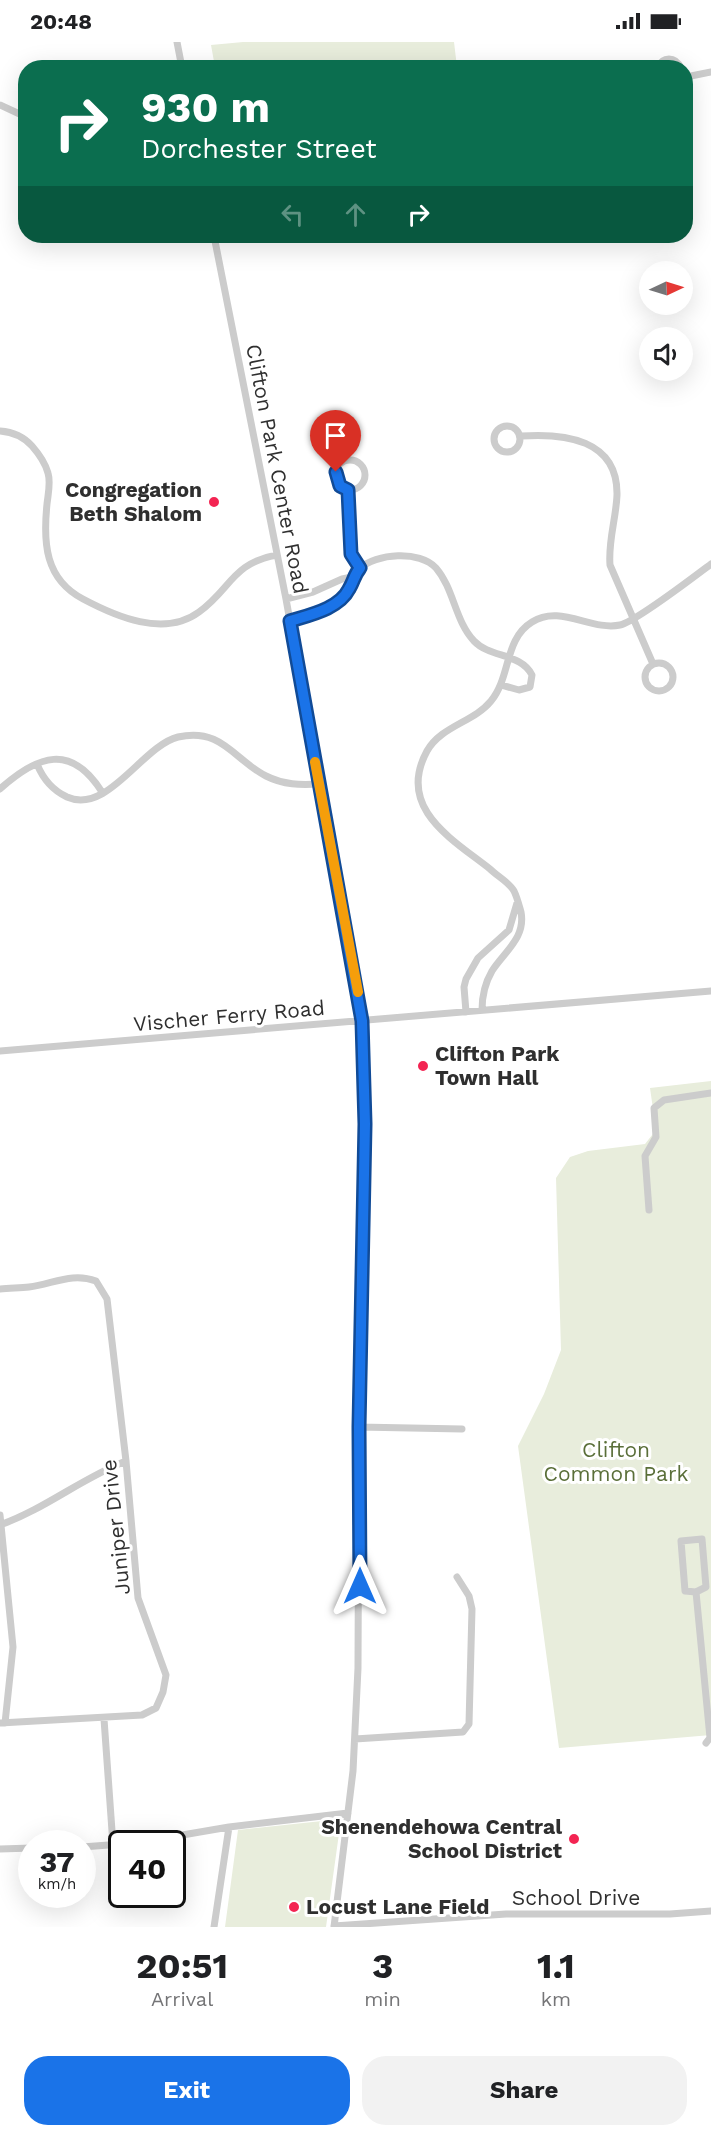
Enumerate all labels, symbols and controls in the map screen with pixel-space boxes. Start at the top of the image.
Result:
text: 20:48 [30,9,92,34]
text: 930 m [141,83,270,132]
icon: right [42,84,120,162]
text: Dorchester Street [141,133,377,165]
icon: left [276,198,309,231]
icon: ahead [339,198,372,231]
icon: right [402,198,435,231]
north arrow [639,261,693,315]
map controls [639,261,693,381]
button: sound [639,327,693,381]
street label: Clifton Park Center Road [241,342,314,596]
pin [310,410,361,472]
icon: arrive [319,419,352,452]
place label: Congregation Beth Shalom [65,477,202,526]
marker: Congregation Beth Shalom [207,495,221,509]
street label: Vischer Ferry Road [132,995,326,1036]
place label: Clifton Park Town Hall [435,1041,560,1090]
marker: Clifton Park Town Hall [416,1059,430,1073]
park label: Clifton Common Park [544,1437,689,1486]
street label: Juniper Drive [96,1458,135,1596]
position arrow [328,1554,392,1618]
place label: Shenendehowa Central School District [321,1814,562,1863]
speed limit sign: 40 [108,1830,186,1908]
marker: Shenendehowa Central School District [567,1832,581,1846]
text: 37 [39,1844,75,1879]
text: km/h [38,1875,76,1893]
street label: School Drive [512,1885,640,1910]
place label: Locust Lane Field [306,1894,490,1919]
marker: Locust Lane Field [287,1900,301,1914]
text: 20:51 [136,1945,228,1987]
text: 3 [372,1945,393,1987]
text: 1.1 [537,1945,575,1987]
text: Arrival [151,1987,213,2011]
text: min [364,1987,401,2011]
text: km [541,1987,571,2011]
button: Exit [24,2056,350,2125]
button: Share [362,2056,687,2125]

